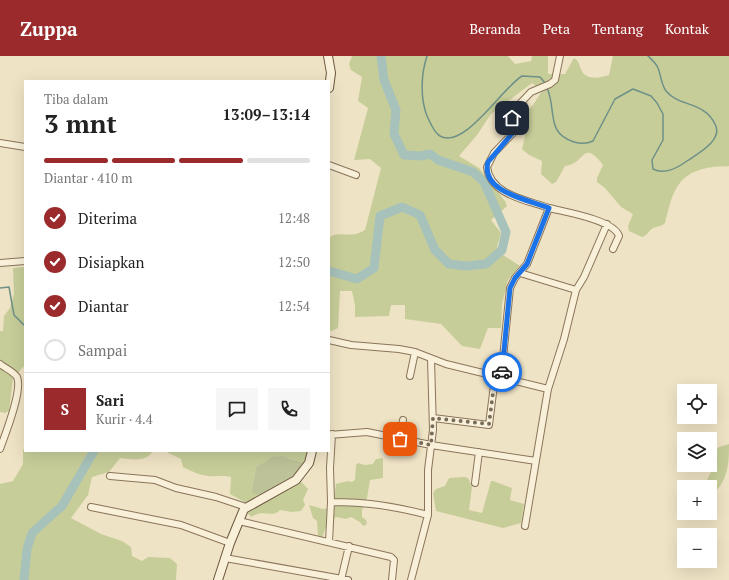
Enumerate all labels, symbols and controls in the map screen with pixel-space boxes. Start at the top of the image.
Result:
text: Zuppa [20,16,78,41]
text: Beranda [469,19,521,38]
text: Peta [543,19,570,38]
text: Tentang [592,19,643,38]
text: Kontak [665,19,709,38]
text: Tiba dalam [44,90,108,108]
pin [495,101,529,135]
text: 13:09–13:14 [223,104,310,124]
text: 3 mnt [44,106,117,140]
icon: home [501,107,523,129]
text: Diantar · 410 m [44,169,132,187]
icon: check [44,207,66,229]
text: Diterima [78,208,137,228]
text: 12:48 [278,209,310,227]
icon: check [44,251,66,273]
text: Disiapkan [78,252,144,272]
text: 12:50 [278,253,310,271]
icon: check [44,295,66,317]
text: Diantar [78,296,129,316]
text: 12:54 [278,297,310,315]
text: Sampai [78,340,127,360]
courier [482,352,522,392]
icon: car [491,361,513,383]
map controls [677,384,717,568]
button: locate [677,384,717,424]
button: chat [216,388,258,430]
button: phone [268,388,310,430]
text: Sari [96,390,124,410]
text: S [61,399,69,419]
text: Kurir · 4.4 [96,410,153,428]
pin [383,422,417,456]
icon: bag [389,428,411,450]
button: layers [677,432,717,472]
button: + [677,480,717,520]
button: − [677,528,717,568]

